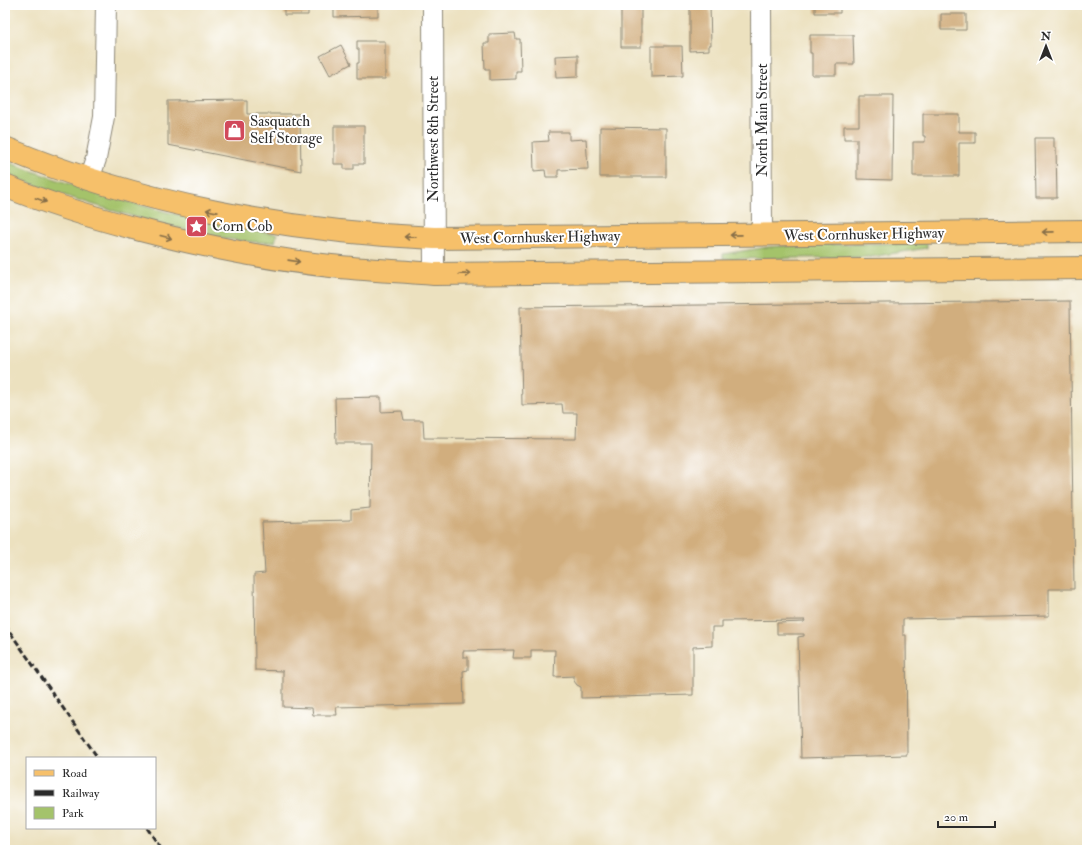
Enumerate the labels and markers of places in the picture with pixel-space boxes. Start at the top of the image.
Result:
place label: Sasquatch Self Storage [250,112,322,148]
shop icon: Sasquatch Self Storage [221,117,247,143]
place icon: Corn Cob [183,213,209,239]
place label: Corn Cob [212,217,272,236]

